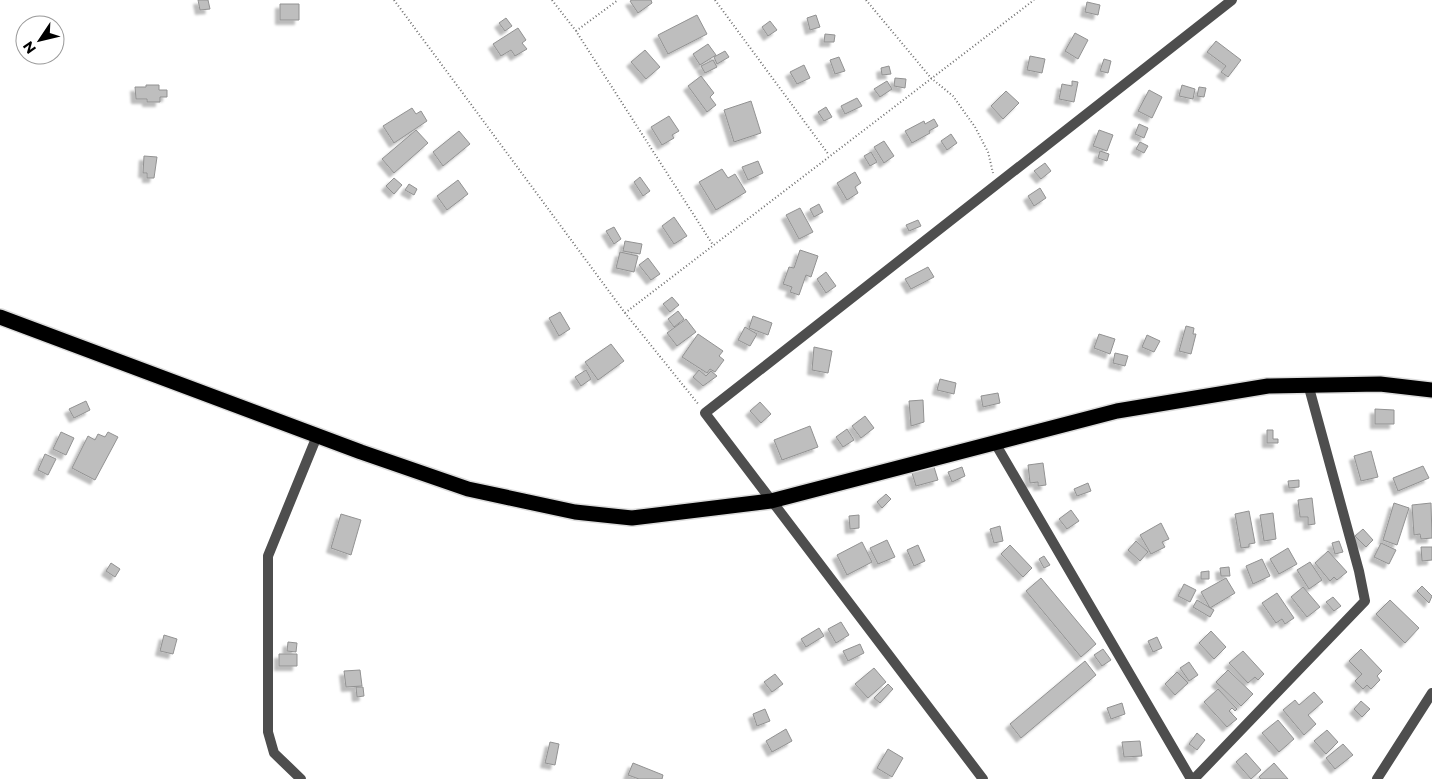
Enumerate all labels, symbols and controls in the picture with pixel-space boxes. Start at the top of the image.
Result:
north arrow [15,15,65,65]
text: N [19,38,40,57]

